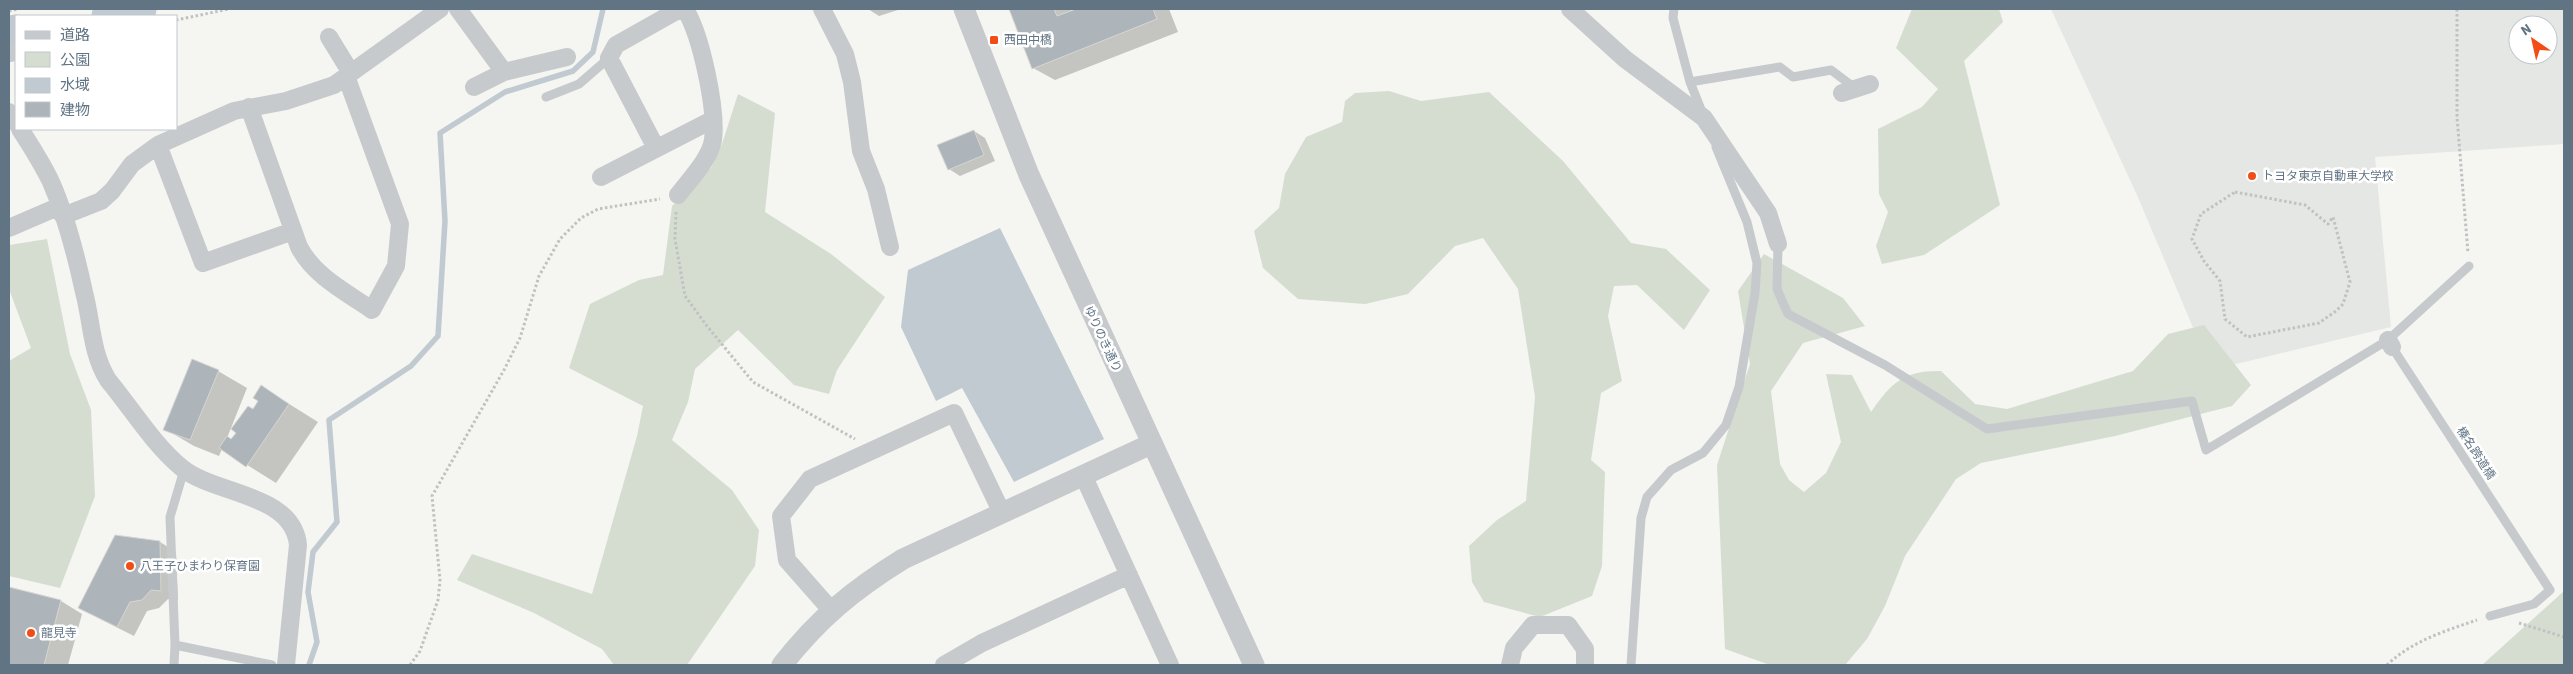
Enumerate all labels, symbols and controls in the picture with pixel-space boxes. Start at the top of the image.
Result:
legend [15,15,178,130]
north arrow [2508,15,2558,65]
text: N [2517,19,2536,41]
text: 道路 [60,25,90,46]
place label: 西田中橋 [1004,32,1052,49]
marker: 西田中橋 [988,34,1000,46]
text: 公園 [60,50,90,71]
text: 水域 [60,75,90,96]
text: 建物 [60,100,90,121]
place label: トヨタ東京自動車大学校 [2262,168,2394,185]
marker: トヨタ東京自動車大学校 [2246,170,2258,182]
street label: ゆりのき通り [1080,303,1125,375]
street label: 榛名跨道橋 [2452,423,2499,483]
place label: 八王子ひまわり保育園 [140,558,260,575]
marker: 八王子ひまわり保育園 [124,560,136,572]
place label: 龍見寺 [41,625,77,642]
marker: 龍見寺 [25,627,37,639]

